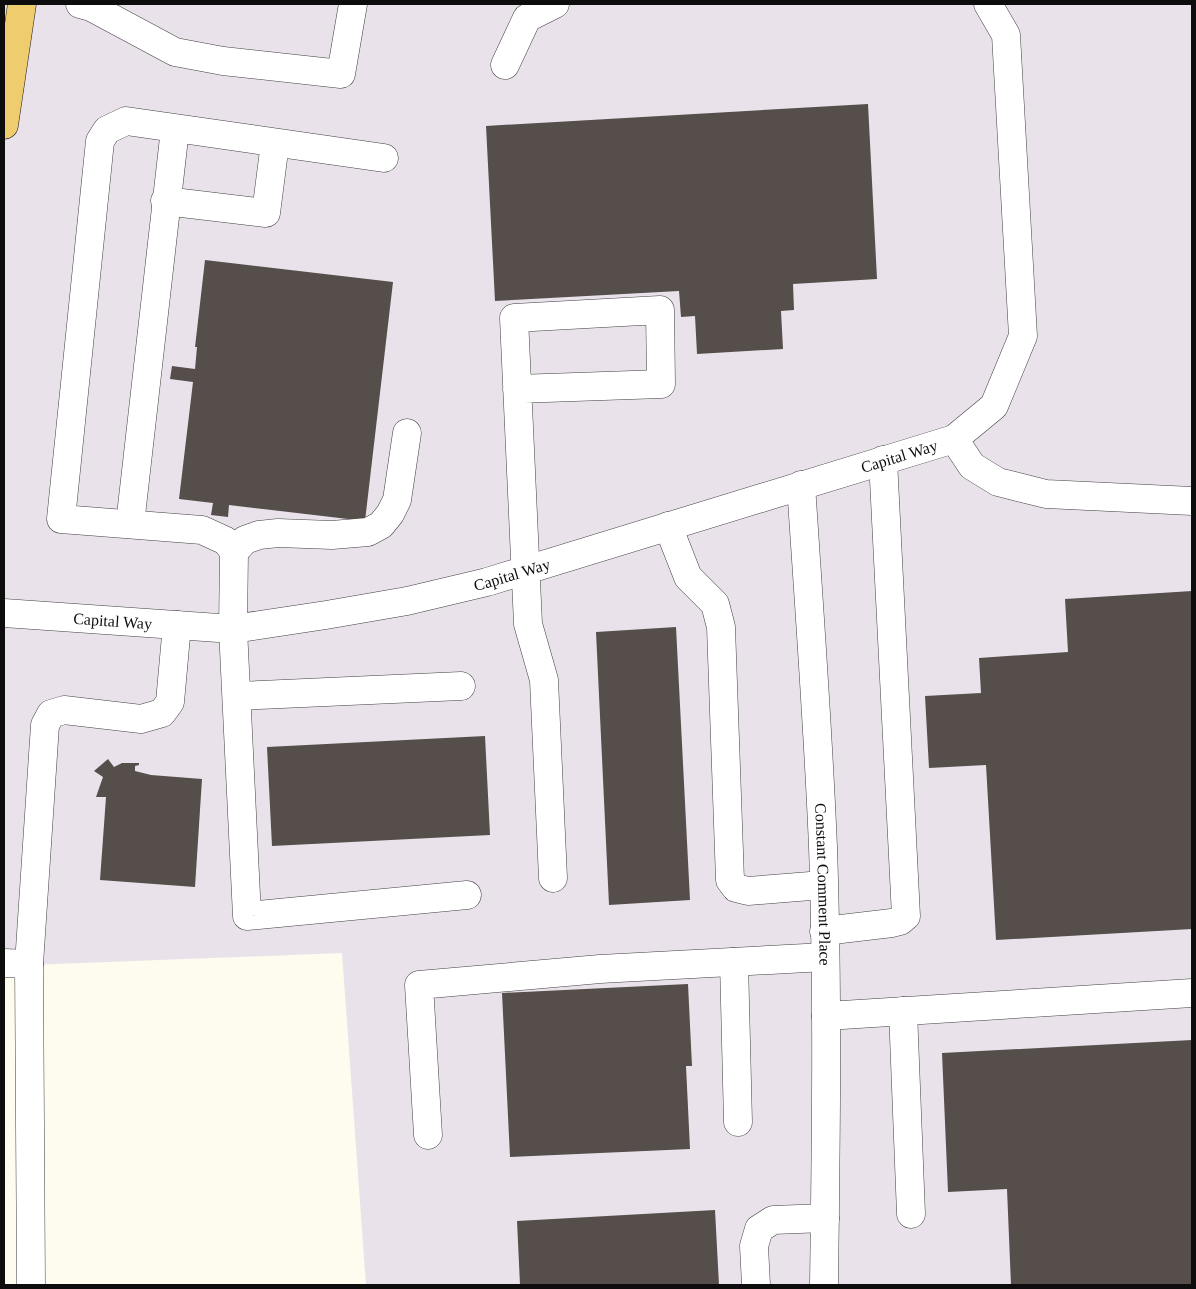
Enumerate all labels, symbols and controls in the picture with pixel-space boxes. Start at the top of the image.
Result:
street label: Capital Way [859,437,940,476]
street label: Capital Way [472,555,552,594]
street label: Capital Way [73,610,153,633]
street label: Constant Comment Place [812,803,834,966]

